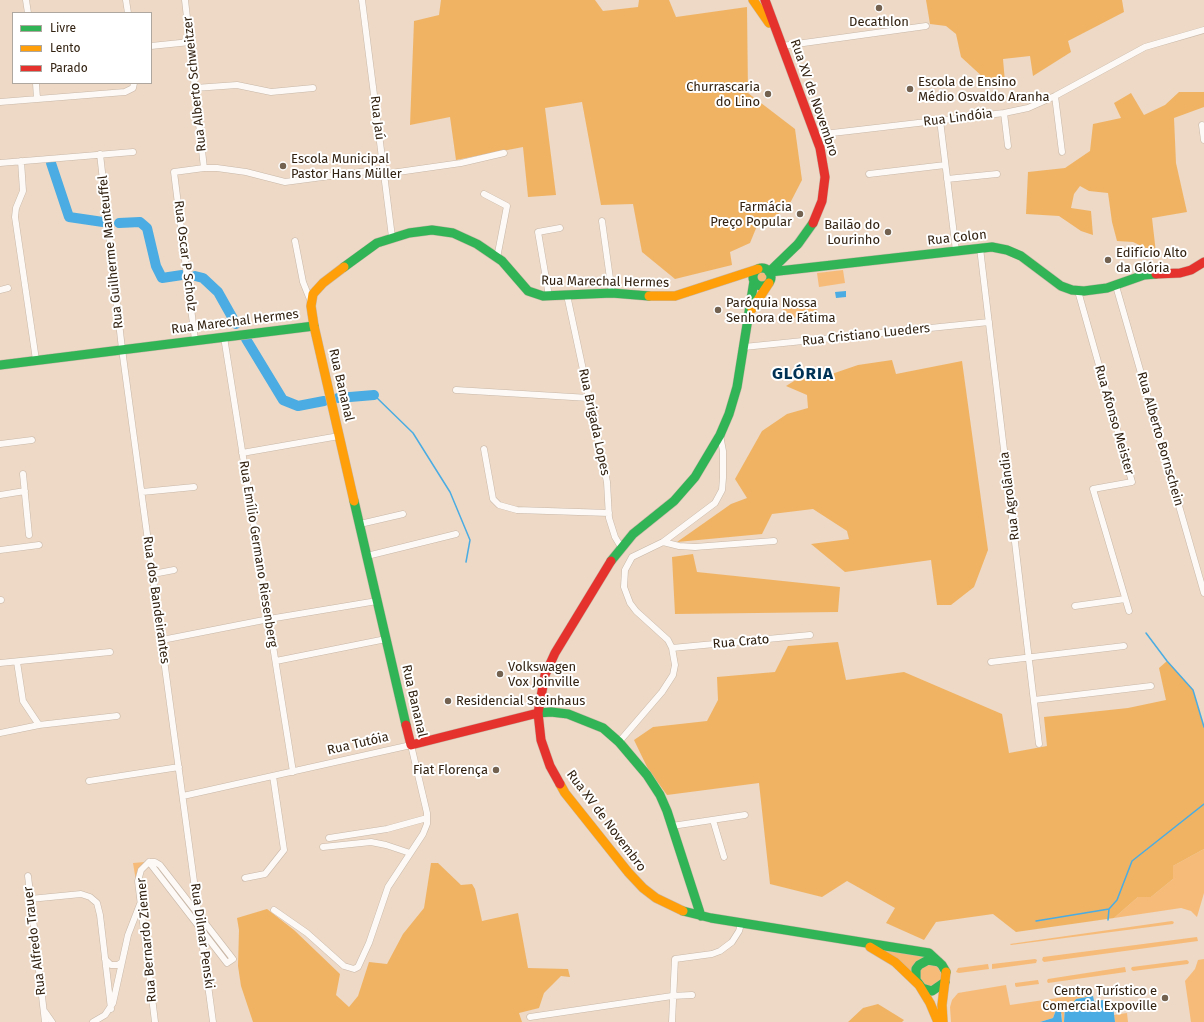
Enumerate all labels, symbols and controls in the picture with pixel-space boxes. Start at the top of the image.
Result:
marker: Decathlon [874,3,884,13]
legend [12,12,152,84]
place label: Decathlon [849,14,909,30]
street label: Rua Alberto Schweitzer [180,16,210,152]
text: Livre [50,21,76,35]
street label: Rua XV de Novembro [787,37,841,159]
text: Lento [50,41,80,55]
text: Parado [50,61,88,75]
place label: Escola de Ensino Médio Osvaldo Aranha [918,74,1050,105]
place label: Churrascaria do Lino [686,79,760,110]
marker: Escola de Ensino Médio Osvaldo Aranha [905,84,915,94]
marker: Churrascaria do Lino [763,89,773,99]
street label: Rua Jaú [367,95,387,141]
street label: Rua Lindóia [922,106,994,130]
place label: Escola Municipal Pastor Hans Müller [291,151,402,182]
marker: Escola Municipal Pastor Hans Müller [278,161,288,171]
street label: Rua Guilherme Manteuffel [95,175,127,329]
place label: Farmácia Preço Popular [710,199,792,230]
street label: Rua Oscar P Scholz [170,200,200,312]
marker: Farmácia Preço Popular [795,209,805,219]
place label: Bailão do Lourinho [824,217,880,248]
marker: Bailão do Lourinho [883,227,893,237]
street label: Rua Colon [927,227,987,249]
place label: Edifício Alto da Glória [1116,245,1187,276]
marker: Edifício Alto da Glória [1103,255,1113,265]
street label: Rua Marechal Hermes [541,273,669,291]
place label: Paróquia Nossa Senhora de Fátima [726,295,836,326]
marker: Paróquia Nossa Senhora de Fátima [713,305,723,315]
street label: Rua Marechal Hermes [170,306,300,338]
street label: Rua Cristiano Lueders [801,321,931,349]
street label: Rua Bananal [325,347,357,423]
street label: Rua Afonso Meister [1091,363,1137,477]
district label: GLÓRIA [772,364,834,384]
street label: Rua Brigada Lopes [575,367,613,477]
street label: Rua Alberto Bornschein [1133,370,1187,508]
street label: Rua Agrolândia [997,451,1023,541]
street label: Rua Emílio Germano Riesenberg [236,459,280,649]
street label: Rua dos Bandeirantes [139,535,173,665]
street label: Rua Crato [712,632,770,652]
place label: Volkswagen Vox Joinville [508,659,580,690]
street label: Rua Bananal [398,663,430,739]
marker: Volkswagen Vox Joinville [495,669,505,679]
place label: Residencial Steinhaus [456,693,585,709]
marker: Residencial Steinhaus [443,696,453,706]
street label: Rua Tutóia [326,729,390,759]
place label: Fiat Florença [413,762,488,778]
marker: Fiat Florença [491,765,501,775]
street label: Rua XV de Novembro [563,767,649,875]
street label: Rua Bernardo Ziemer [134,877,160,1003]
street label: Rua Dilmar Penski [187,882,217,990]
street label: Rua Alfredo Trauer [21,886,49,996]
place label: Centro Turístico e Comercial Expoville [1042,983,1157,1014]
marker: Centro Turístico e Comercial Expoville [1160,993,1170,1003]

